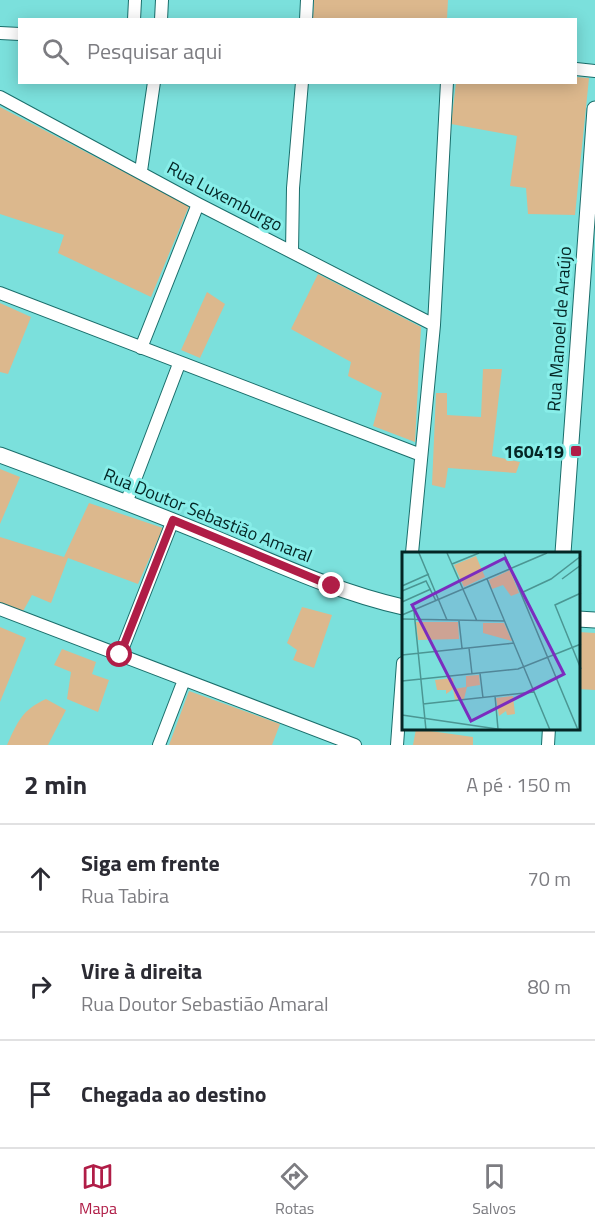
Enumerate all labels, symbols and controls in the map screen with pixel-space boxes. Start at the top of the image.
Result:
search box [18,18,577,84]
text: Pesquisar aqui [87,34,222,68]
icon: search [39,35,72,68]
street label: Rua Luxemburgo [162,154,288,238]
street label: Rua Manoel de Araújo [540,245,578,413]
place label: 160419 [504,438,564,465]
marker: 160419 [569,444,583,458]
street label: Rua Doutor Sebastião Amaral [100,461,316,569]
inset map [402,552,580,730]
route end [318,572,344,598]
route start [106,641,132,667]
text: 2 min [24,765,87,804]
text: A pé · 150 m [466,769,571,800]
text: Siga em frente [81,846,220,880]
icon: ahead [24,862,57,895]
text: 70 m [527,863,571,894]
text: Rua Tabira [81,880,169,911]
text: Vire à direita [81,954,202,988]
icon: right [24,970,57,1003]
text: 80 m [527,971,571,1002]
text: Rua Doutor Sebastião Amaral [81,988,329,1019]
text: Chegada ao destino [81,1077,267,1111]
icon: arrive [24,1078,57,1111]
tab: Mapa [79,1160,117,1220]
tab: Rotas [275,1160,314,1220]
tab: Salvos [472,1160,516,1220]

